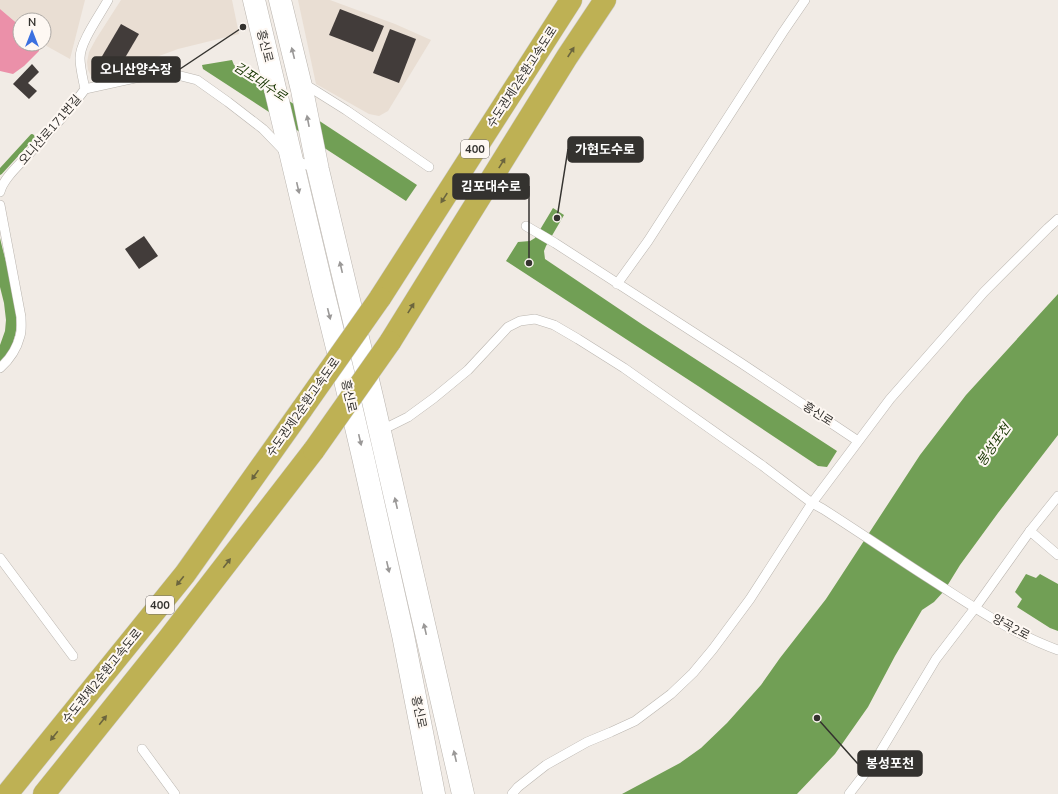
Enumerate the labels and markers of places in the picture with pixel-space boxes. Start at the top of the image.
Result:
callout: 오니산양수장 [92,57,180,82]
callout: 가현도수로 [568,137,643,162]
callout: 김포대수로 [453,174,529,199]
callout: 봉성포천 [858,751,922,776]

